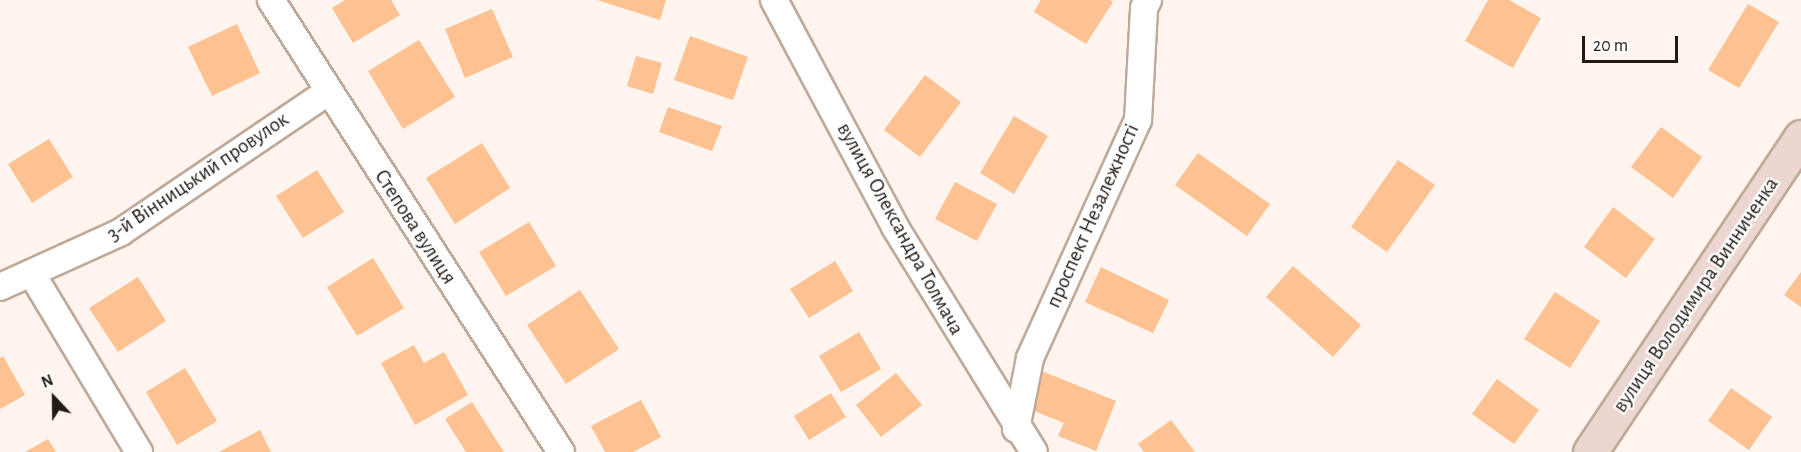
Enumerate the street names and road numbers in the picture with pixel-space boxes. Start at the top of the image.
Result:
street label: 3-й Вінницький провулок [102,107,294,247]
street label: вулиця Олександра Толмача [831,118,969,340]
street label: проспект Незалежності [1041,120,1145,312]
street label: Степова вулиця [369,165,461,289]
street label: вулиця Володимира Винниченка [1608,173,1784,417]

